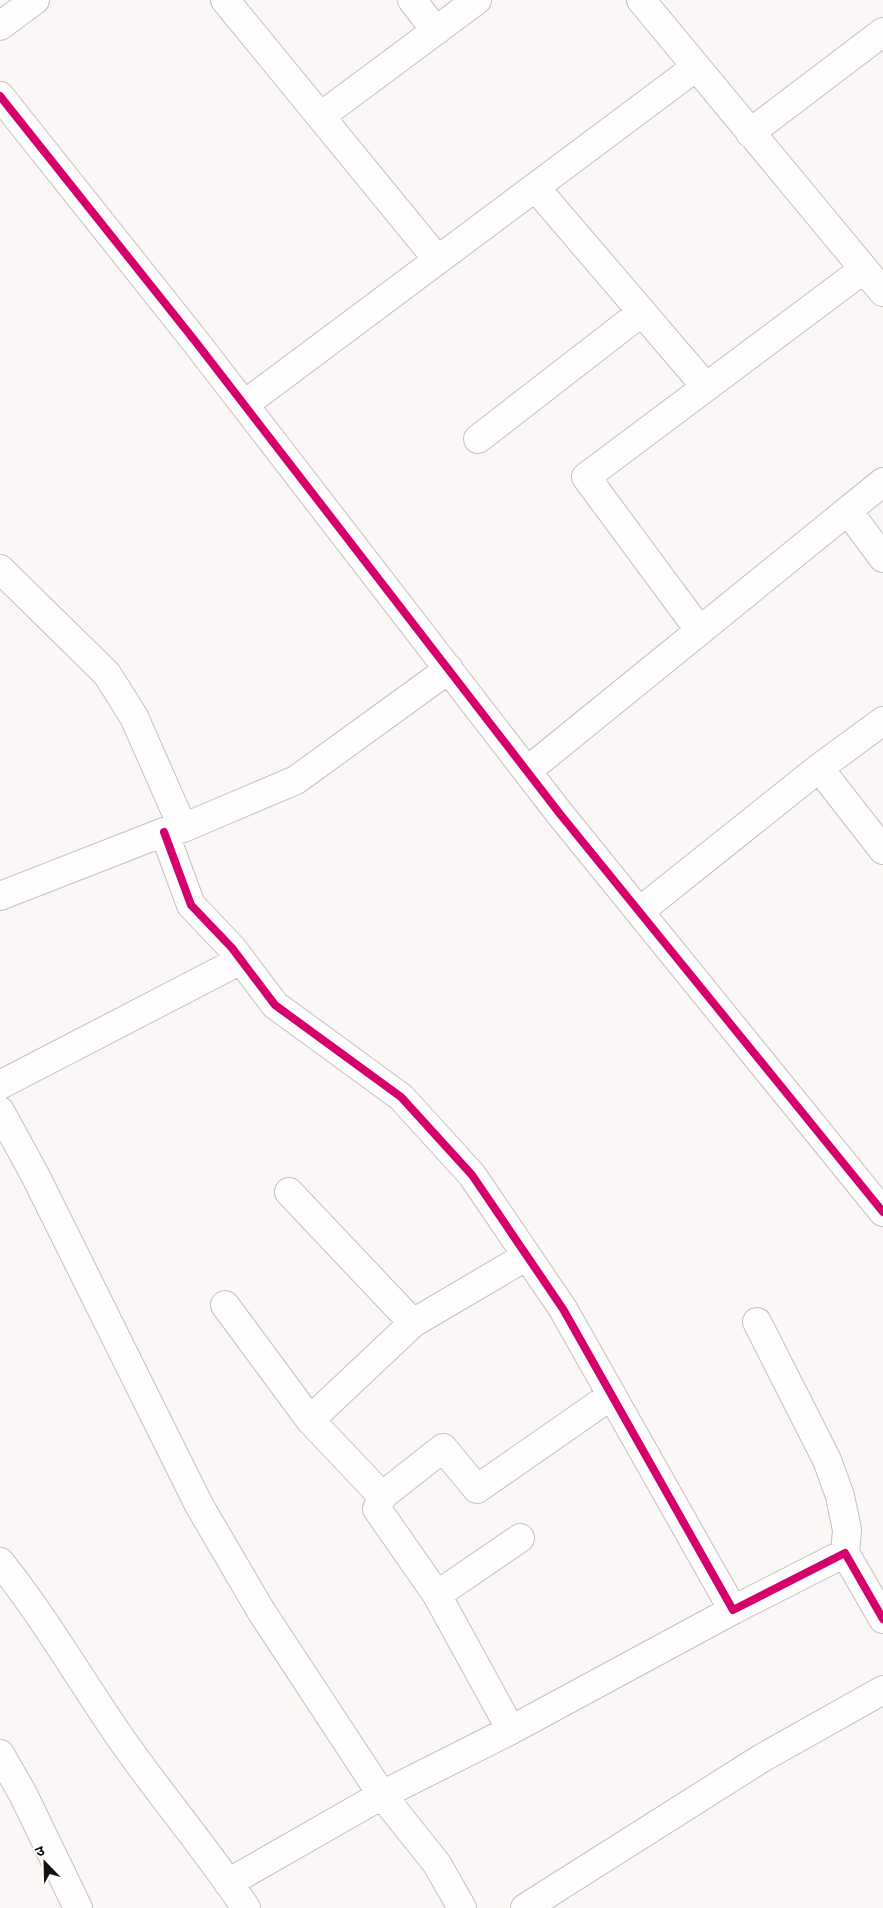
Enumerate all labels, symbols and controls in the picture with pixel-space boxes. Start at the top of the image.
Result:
north arrow [20,1838,70,1888]
text: उ [33,1842,48,1861]

